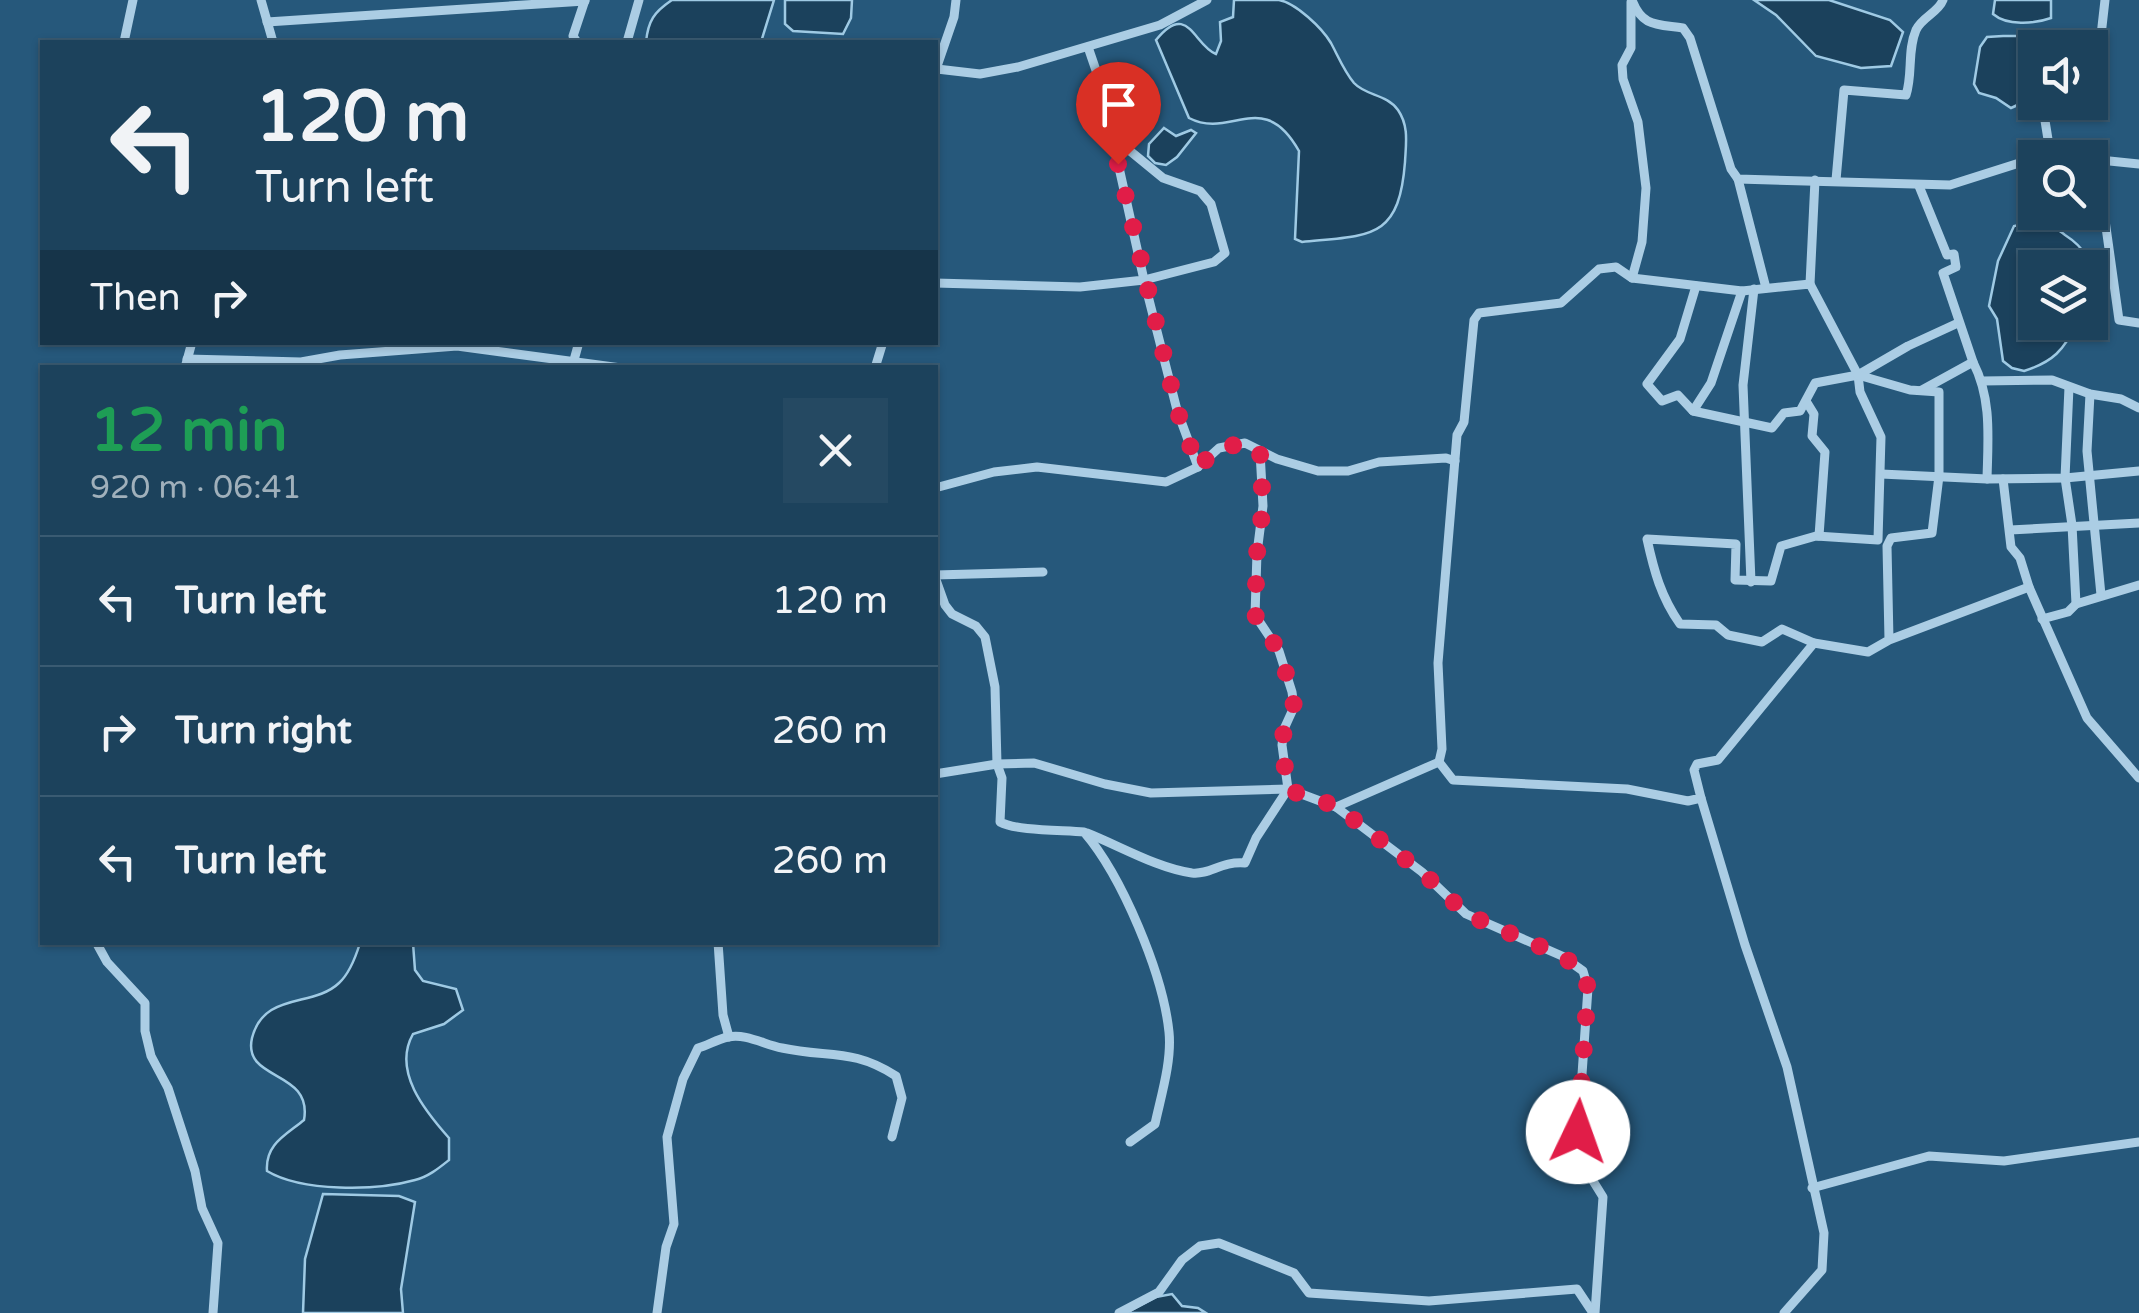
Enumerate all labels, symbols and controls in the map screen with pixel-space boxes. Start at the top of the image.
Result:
map controls [2018,30,2108,340]
button: sound [2018,30,2108,120]
pin [1076,62,1161,165]
text: 120 m [255,76,469,160]
icon: arrive [1091,77,1146,132]
icon: left [90,80,220,210]
button: search [2018,140,2108,230]
text: Turn left [255,161,434,215]
button: layers [2018,250,2108,340]
icon: right [201,270,256,325]
text: Then [90,275,181,321]
text: 12 min [90,395,288,467]
button: close [783,398,888,503]
text: 920 m · 06:41 [90,469,302,507]
icon: left [90,574,145,629]
text: Turn left [175,578,326,624]
text: 120 m [772,578,888,624]
icon: right [90,704,145,759]
text: Turn right [175,708,352,754]
text: 260 m [772,708,888,754]
icon: left [90,834,145,889]
text: Turn left [175,838,326,884]
text: 260 m [772,838,888,884]
position arrow [1526,1080,1630,1184]

